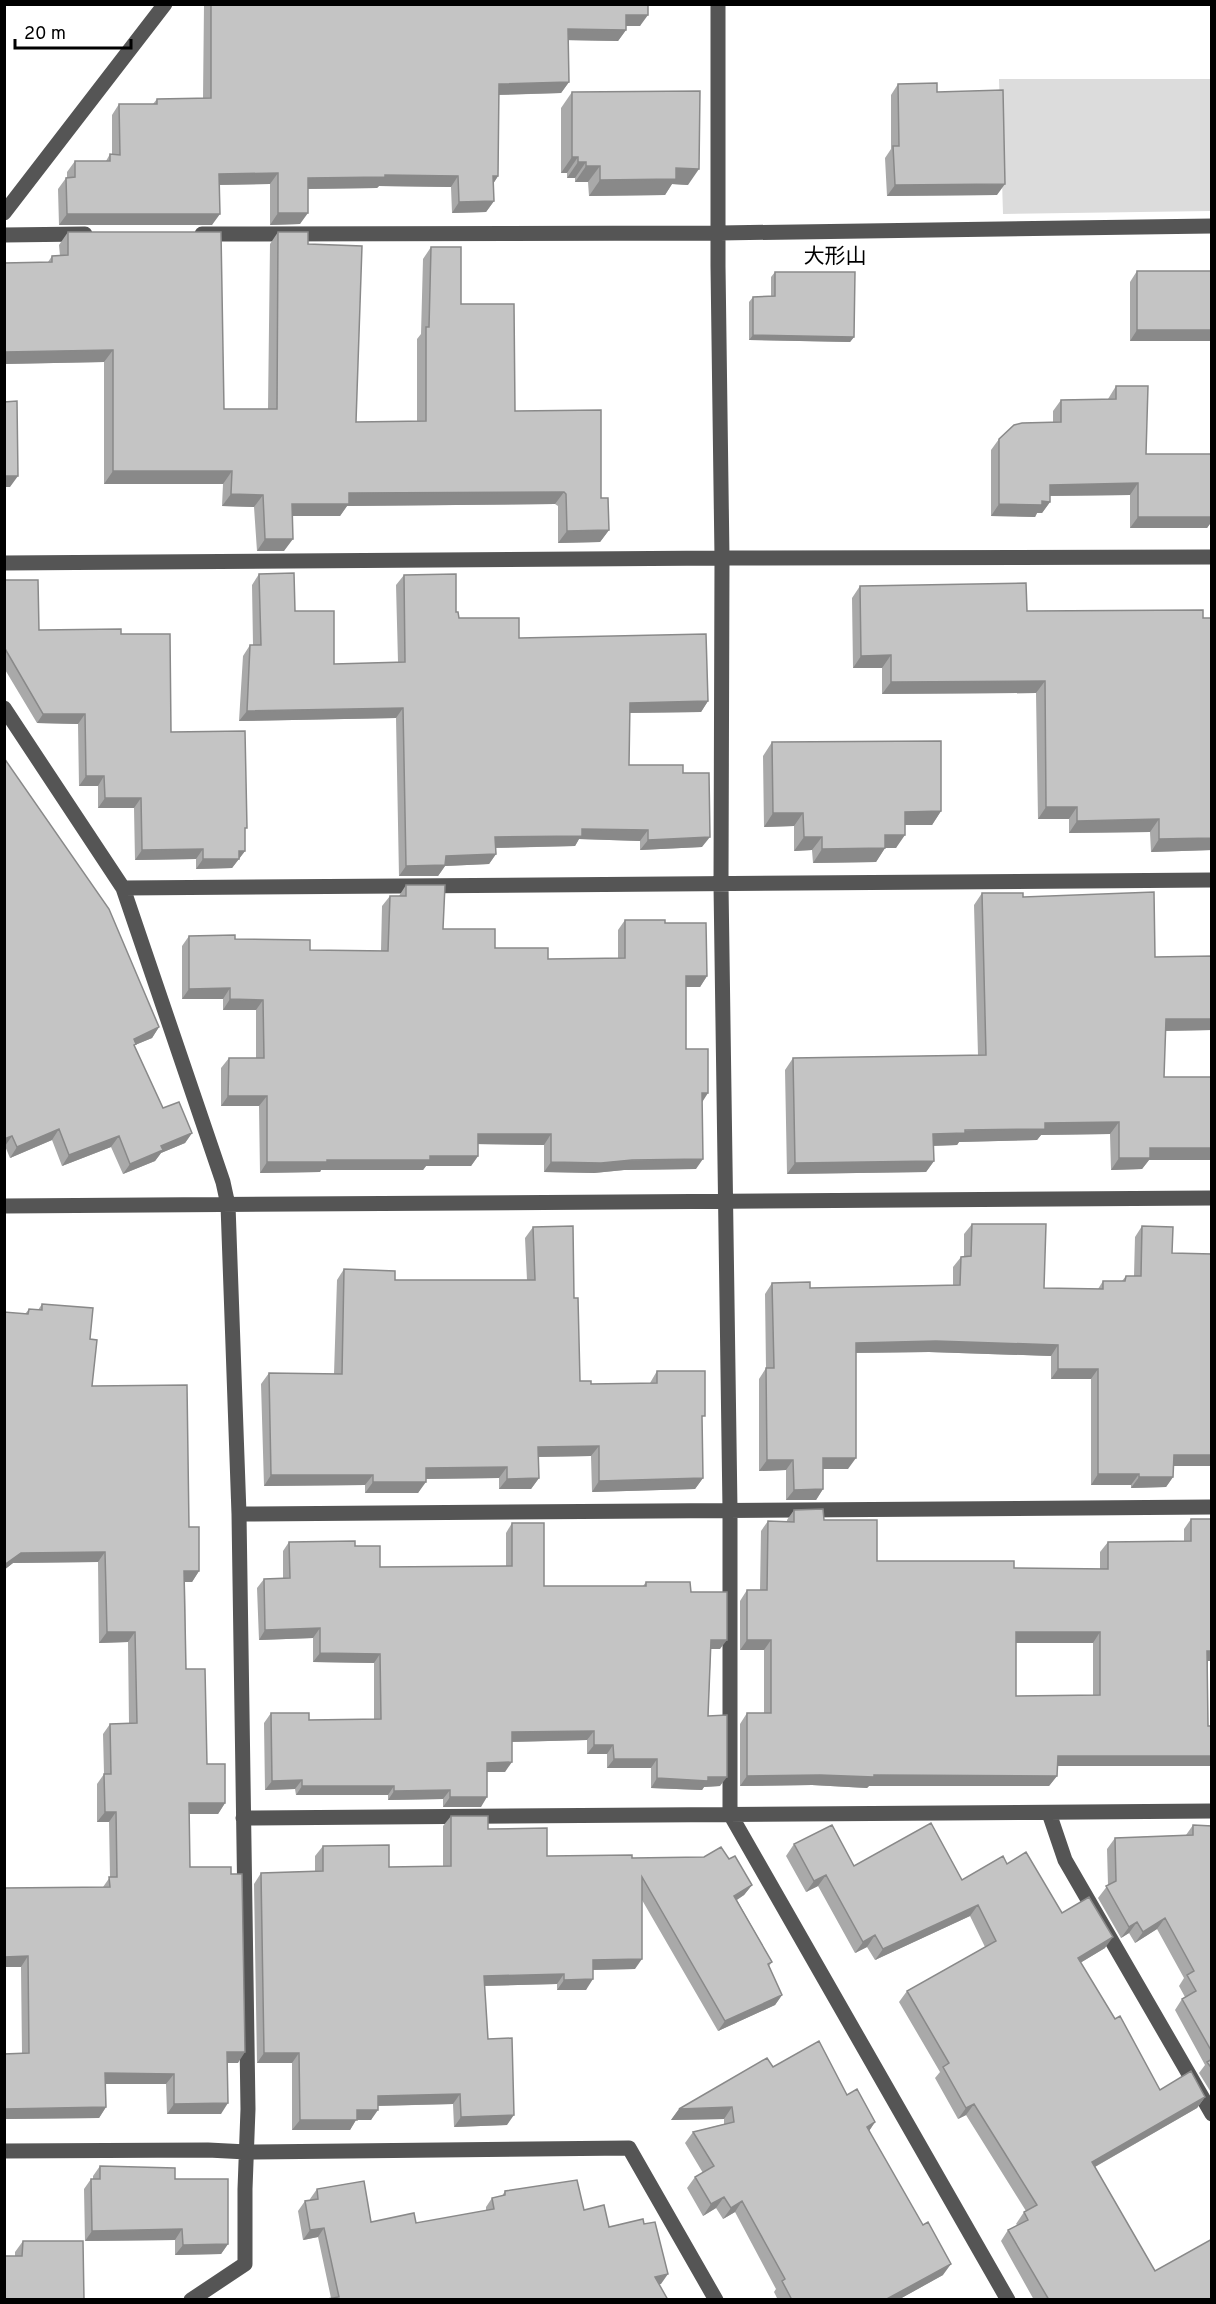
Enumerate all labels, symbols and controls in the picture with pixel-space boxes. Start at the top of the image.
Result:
scale bar [15,12,130,50]
text: 20 m [24,23,66,46]
district label: 大形山 [804,244,867,271]

